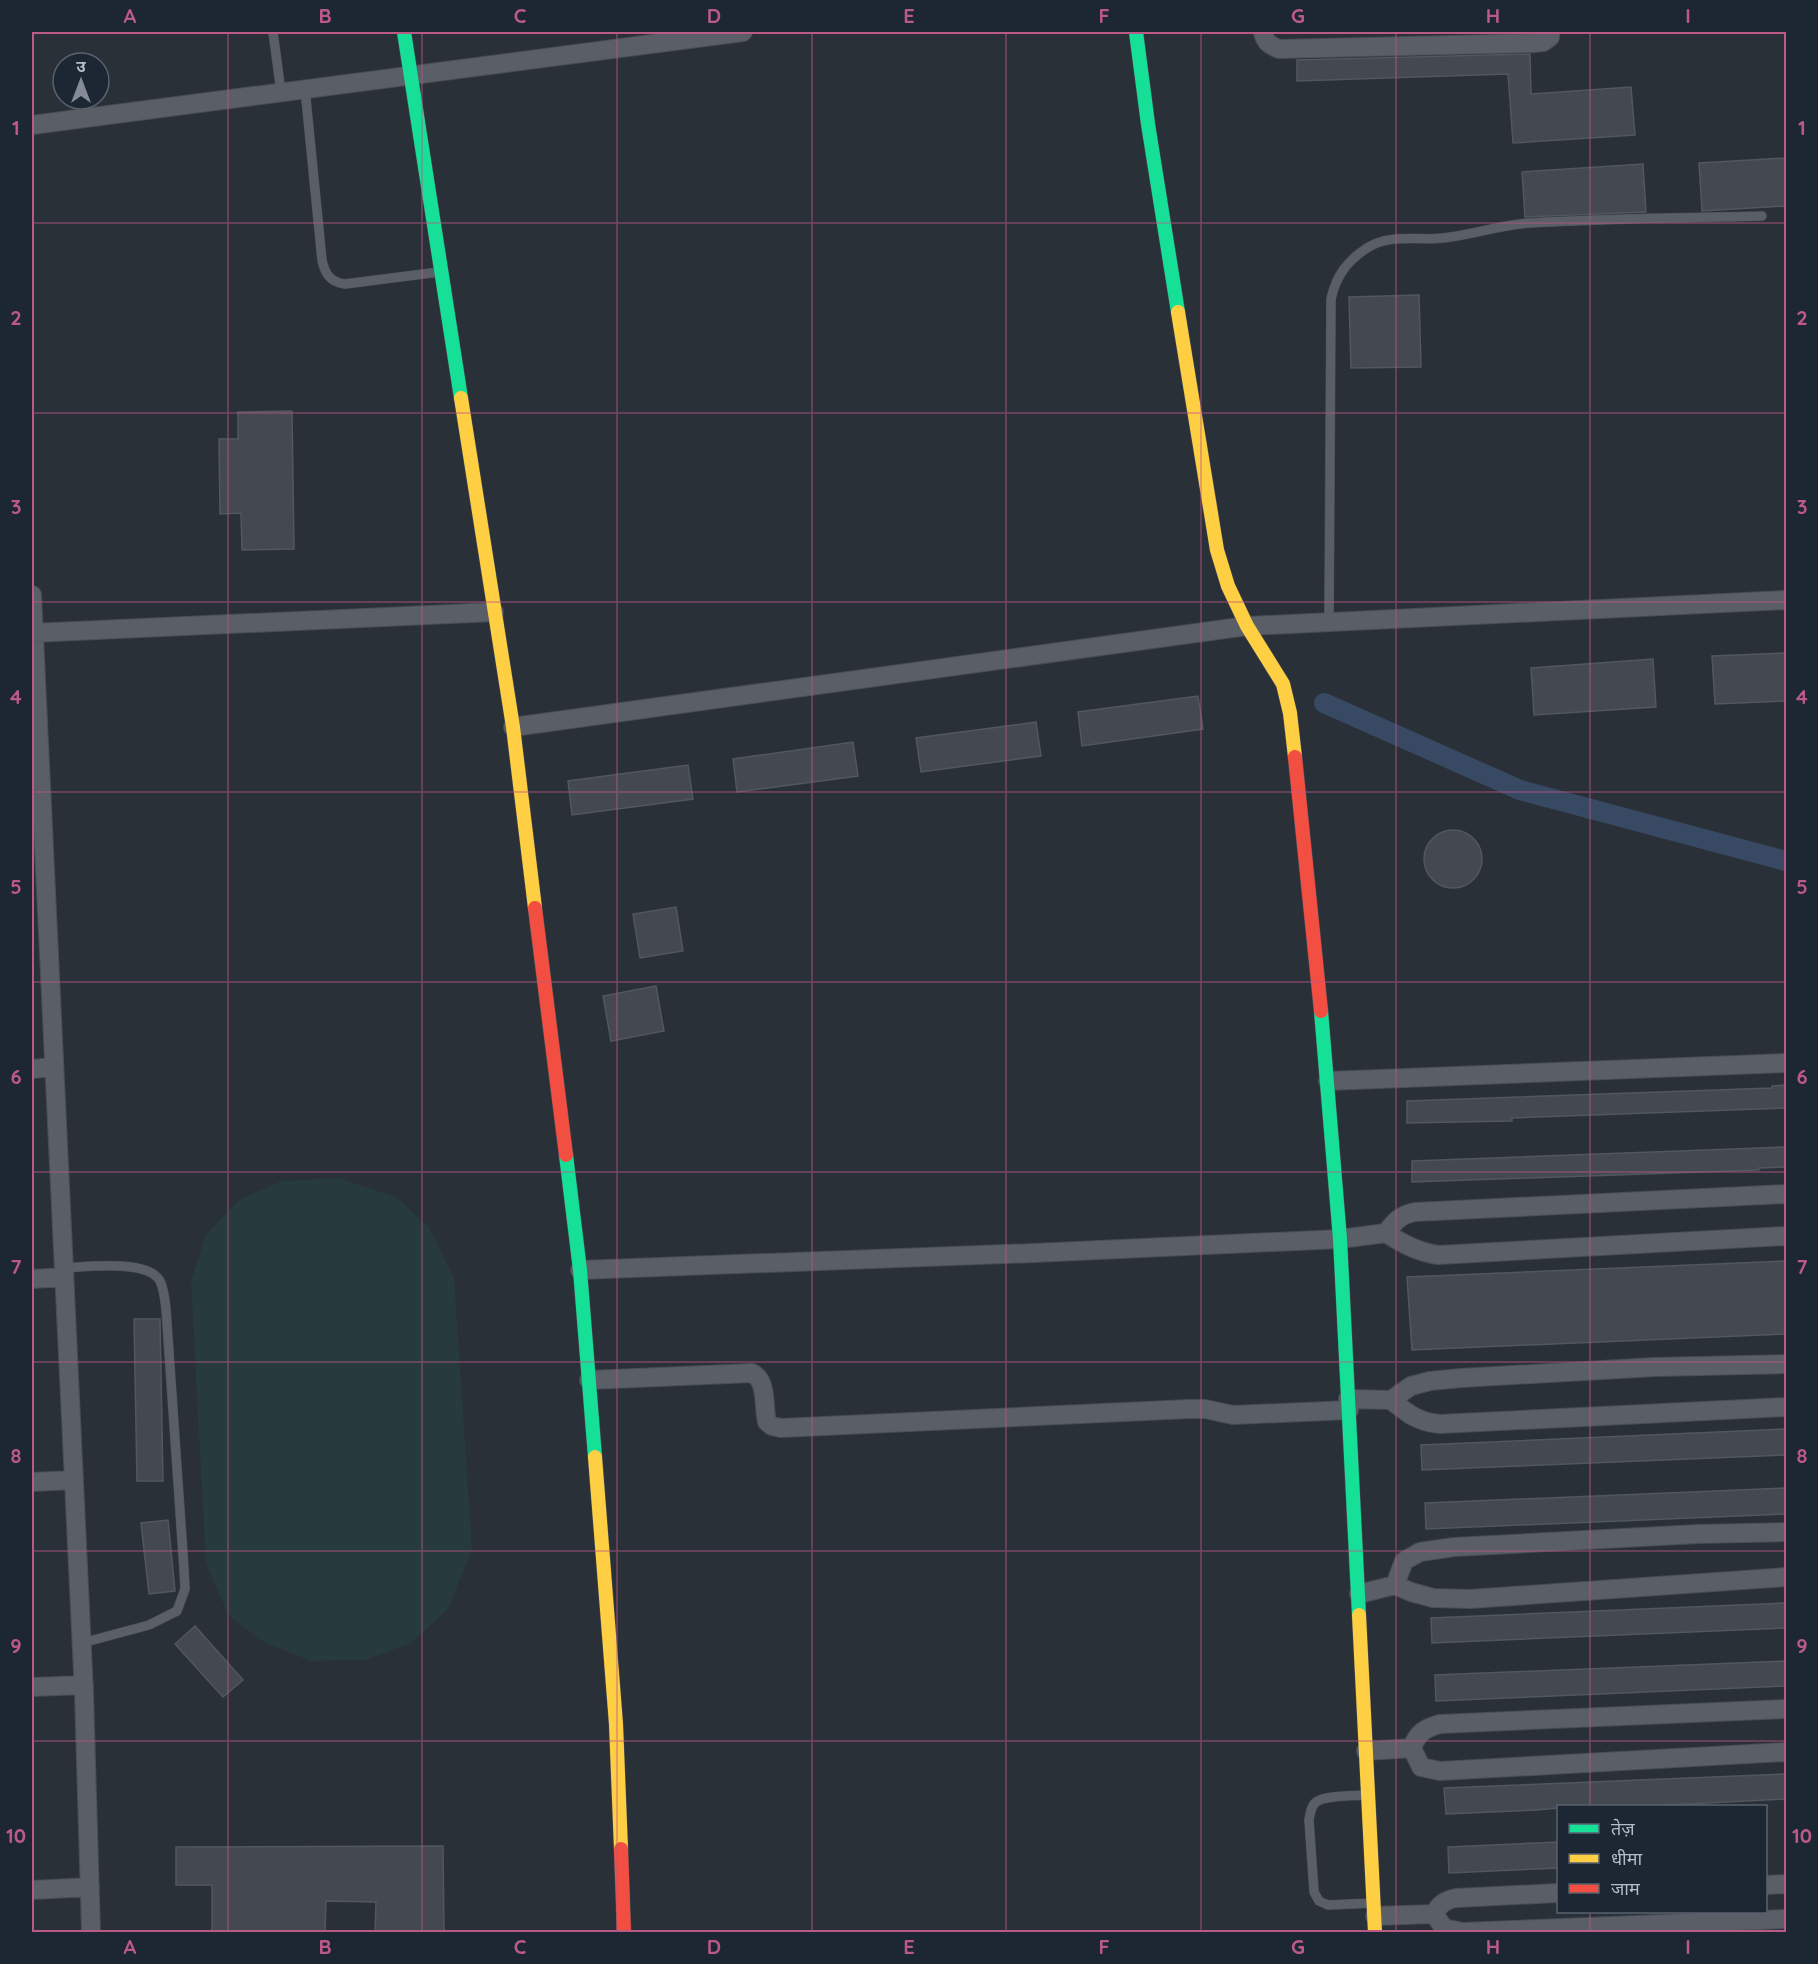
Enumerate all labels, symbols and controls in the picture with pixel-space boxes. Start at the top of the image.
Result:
text: A [124,3,137,28]
text: B [318,3,332,28]
text: C [514,3,527,28]
text: D [707,3,721,28]
text: E [903,3,915,28]
text: F [1098,3,1110,28]
text: G [1291,3,1305,28]
text: H [1486,3,1500,28]
text: I [1685,3,1691,28]
north arrow [51,51,111,111]
text: उ [76,56,86,76]
text: 1 [12,115,20,140]
text: 1 [1798,115,1806,140]
text: 2 [10,305,22,330]
text: 2 [1796,305,1808,330]
text: 3 [11,494,21,519]
text: 3 [1797,494,1807,519]
text: 4 [10,684,22,709]
text: 4 [1796,684,1808,709]
text: 5 [10,874,22,899]
text: 5 [1796,874,1808,899]
text: 6 [10,1064,22,1089]
text: 6 [1796,1064,1808,1089]
text: 7 [11,1254,22,1279]
text: 7 [1797,1254,1808,1279]
text: 8 [11,1443,22,1468]
text: 8 [1797,1443,1808,1468]
text: 9 [10,1633,22,1658]
text: 9 [1796,1633,1808,1658]
legend [1557,1805,1767,1913]
text: तेज़ [1611,1817,1635,1840]
text: 10 [6,1823,26,1848]
text: 10 [1792,1823,1812,1848]
text: धीमा [1611,1847,1642,1870]
text: जाम [1611,1877,1641,1900]
text: A [124,1934,137,1959]
text: B [318,1934,332,1959]
text: C [514,1934,527,1959]
text: D [707,1934,721,1959]
text: E [903,1934,915,1959]
text: F [1098,1934,1110,1959]
text: G [1291,1934,1305,1959]
text: H [1486,1934,1500,1959]
text: I [1685,1934,1691,1959]

